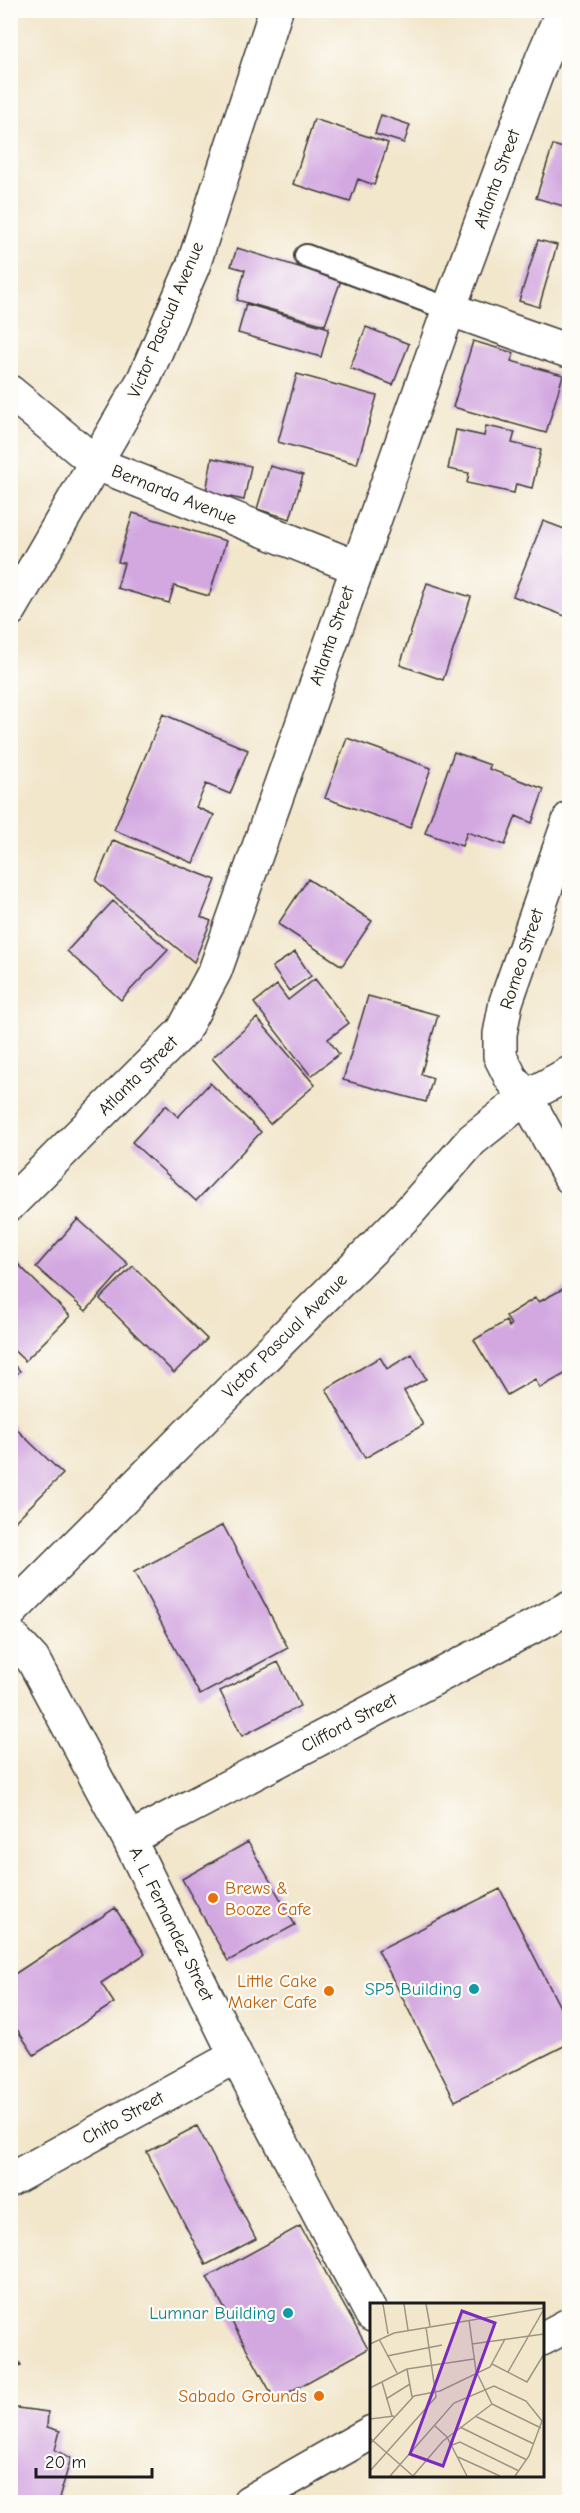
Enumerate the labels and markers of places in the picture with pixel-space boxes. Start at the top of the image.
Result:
place label: Brews & Booze Cafe [225,1878,311,1920]
marker: Brews & Booze Cafe [206,1891,220,1905]
place label: Little Cake Maker Cafe [228,1971,317,2013]
place label: SP5 Building [365,1979,462,2000]
marker: SP5 Building [467,1982,481,1996]
marker: Little Cake Maker Cafe [322,1984,336,1998]
place label: Lumnar Building [149,2303,276,2324]
marker: Lumnar Building [281,2306,295,2320]
place label: Sabado Grounds [178,2386,307,2407]
marker: Sabado Grounds [312,2389,326,2403]

